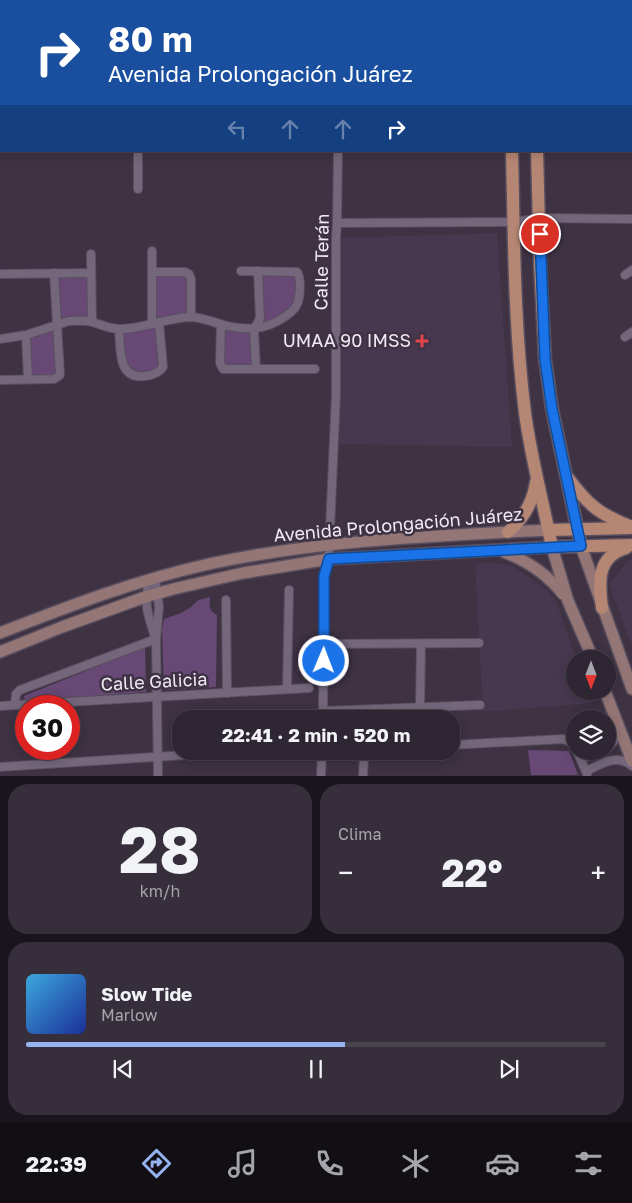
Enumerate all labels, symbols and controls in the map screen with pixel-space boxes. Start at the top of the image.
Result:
text: 80 m [108,18,193,60]
icon: right [25,20,90,85]
text: Avenida Prolongación Juárez [108,60,413,87]
icon: left [223,115,251,143]
icon: ahead [276,115,304,143]
icon: ahead [329,115,357,143]
icon: right [382,115,410,143]
street label: Calle Terán [309,213,333,311]
pin [519,213,561,255]
icon: arrive [526,220,554,248]
place label: UMAA 90 IMSS [283,329,411,351]
marker: UMAA 90 IMSS [415,334,429,348]
street label: Avenida Prolongación Juárez [273,502,523,546]
position arrow [297,634,349,686]
north arrow [566,650,616,700]
map controls [566,650,616,760]
street label: Calle Galicia [100,667,208,695]
speed limit sign: 30 [15,695,80,760]
button: layers [566,710,616,760]
text: 22:41 · 2 min · 520 m [222,723,410,746]
text: 28 [119,809,201,887]
text: Clima [338,824,382,844]
text: 22° [441,850,503,895]
text: − [338,856,353,889]
text: + [591,856,606,889]
text: km/h [140,881,180,901]
text: Slow Tide [101,982,192,1005]
text: Marlow [101,1005,157,1025]
icon: previous [109,1055,137,1083]
icon: pause [302,1055,330,1083]
icon: next [495,1055,523,1083]
icon: directions [139,1146,174,1181]
icon: music [225,1146,260,1181]
icon: phone [312,1146,347,1181]
icon: climate [398,1146,433,1181]
icon: car [485,1146,520,1181]
icon: filters [571,1146,606,1181]
text: 22:39 [26,1150,87,1177]

